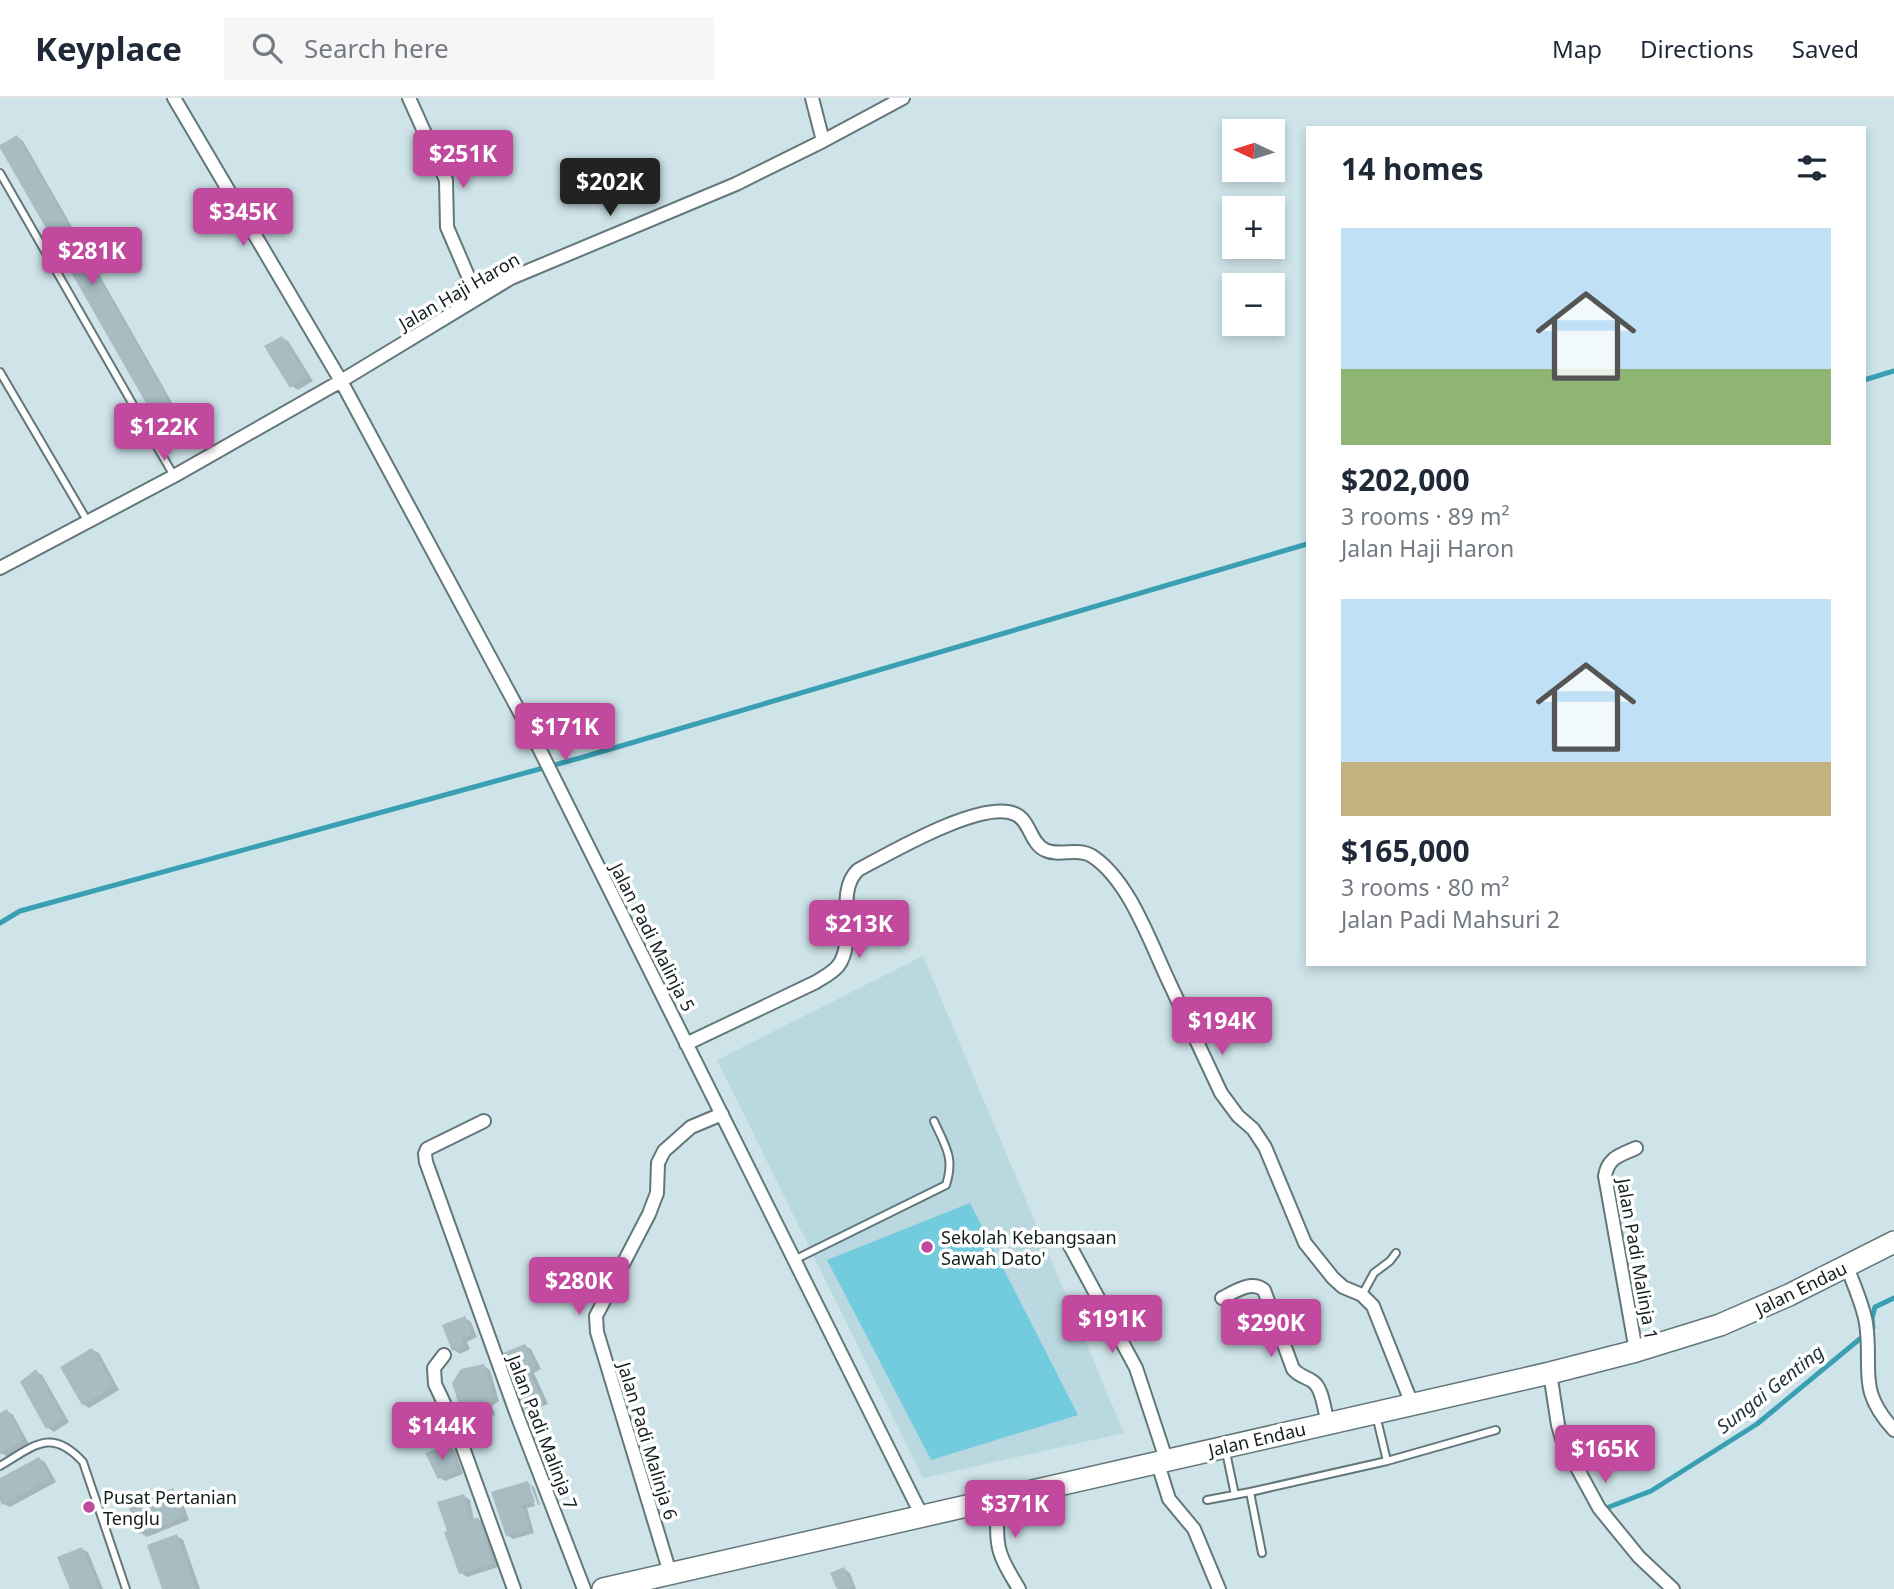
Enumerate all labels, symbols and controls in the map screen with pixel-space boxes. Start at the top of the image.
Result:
search box [224,17,714,80]
text: Keyplace [35,26,182,71]
icon: search [248,29,286,67]
text: Search here [304,30,449,66]
text: Map [1552,32,1602,65]
text: Directions [1640,32,1754,65]
text: Saved [1792,32,1859,65]
north arrow [1222,119,1284,182]
map controls [1222,119,1285,336]
pin: $251K [414,130,512,190]
text: $251K [429,137,497,169]
text: 14 homes [1341,148,1484,189]
icon: filters [1793,149,1831,187]
pin: $202K [561,158,659,218]
text: $202K [576,165,644,197]
pin: $345K [194,188,292,248]
text: $345K [209,195,277,227]
button: + [1222,196,1285,259]
pin: $281K [43,228,141,287]
text: $281K [58,234,126,266]
street label: Jalan Haji Haron [393,247,524,336]
button: − [1222,273,1285,336]
icon: home [1523,273,1649,399]
pin: $122K [115,404,213,463]
text: $122K [130,410,198,442]
text: $202,000 [1341,459,1470,500]
text: 3 rooms · 89 m² [1341,500,1510,532]
text: Jalan Haji Haron [1341,532,1514,564]
icon: home [1523,644,1649,770]
pin: $171K [516,704,614,763]
text: $171K [531,710,599,742]
text: $165,000 [1341,830,1470,871]
street label: Jalan Padi Malinja 5 [604,857,701,1015]
text: 3 rooms · 80 m² [1341,871,1510,903]
pin: $213K [810,900,908,960]
text: Jalan Padi Mahsuri 2 [1341,903,1560,935]
text: $213K [825,907,893,939]
pin: $194K [1173,998,1271,1057]
text: $194K [1188,1004,1256,1036]
street label: Jalan Padi Malinja 1 [1612,1174,1664,1342]
place label: Sekolah Kebangsaan Sawah Dato' [941,1225,1117,1270]
marker: Sekolah Kebangsaan Sawah Dato' [919,1239,935,1255]
street label: Jalan Endau [1749,1256,1851,1321]
pin: $280K [530,1258,628,1317]
text: $280K [545,1264,613,1296]
pin: $191K [1063,1296,1161,1355]
pin: $290K [1222,1300,1320,1359]
text: $191K [1078,1302,1146,1334]
text: $290K [1237,1306,1305,1338]
water label: Sungai Genting [1711,1339,1829,1439]
street label: Jalan Padi Malinja 7 [502,1350,583,1513]
street label: Jalan Padi Malinja 6 [612,1357,683,1523]
pin: $144K [393,1402,491,1462]
text: $144K [408,1409,476,1441]
street label: Jalan Endau [1204,1416,1308,1462]
pin: $165K [1556,1426,1654,1485]
text: $165K [1571,1432,1639,1464]
pin: $371K [966,1480,1064,1540]
place label: Pusat Pertanian Tenglu [103,1485,237,1530]
text: $371K [981,1487,1049,1519]
marker: Pusat Pertanian Tenglu [81,1499,97,1515]

